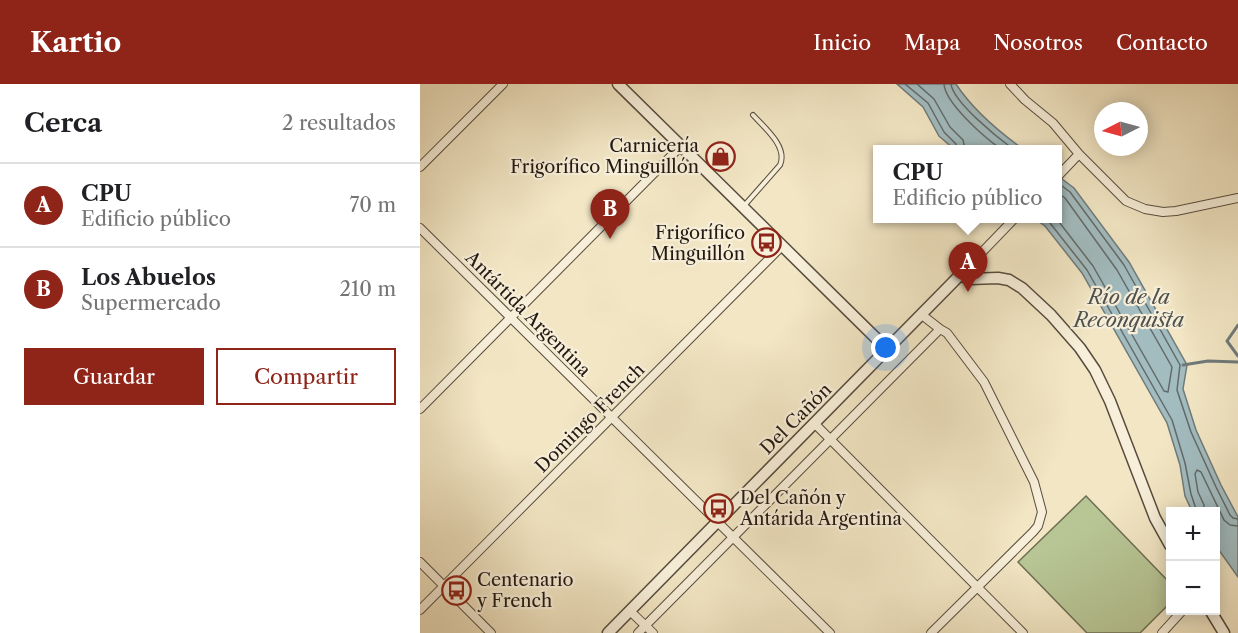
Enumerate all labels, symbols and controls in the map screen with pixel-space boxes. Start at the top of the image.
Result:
text: Kartio [30,25,121,59]
text: Inicio [813,30,871,55]
text: Mapa [904,30,960,55]
text: Nosotros [993,30,1083,55]
text: Contacto [1116,30,1208,55]
north arrow [1094,102,1148,156]
text: Cerca [24,107,102,139]
text: 2 resultados [282,111,396,135]
place label: Carnicería Frigorífico Minguillón [510,135,699,178]
shop icon: Carnicería Frigorífico Minguillón [704,140,736,172]
popup [873,145,1062,223]
text: CPU [892,159,943,186]
text: CPU [81,180,132,207]
text: Edificio público [892,186,1043,210]
pin: B [590,190,630,239]
text: A [36,193,51,217]
text: 70 m [350,193,396,217]
text: Edificio público [81,207,231,231]
place label: Frigorífico Minguillón [651,222,745,265]
bus stop icon: Frigorífico Minguillón [750,227,782,259]
pin: A [948,242,988,292]
street label: Antártida Argentina [460,246,596,382]
text: Los Abuelos [81,264,216,291]
text: B [36,277,51,301]
text: 210 m [339,277,396,301]
water label: Río de la Reconquista [1072,285,1184,332]
text: Supermercado [81,291,221,315]
your location [871,333,900,362]
button: Guardar [24,348,204,405]
button: Compartir [216,348,396,405]
street label: Domingo French [531,359,649,477]
street label: Del Cañón [756,379,836,459]
place label: Del Cañón y Antárida Argentina [739,487,903,530]
bus stop icon: Del Cañón y Antárida Argentina [703,492,735,524]
map controls [1166,507,1220,615]
button: + [1166,507,1220,561]
button: − [1166,561,1220,615]
place label: Centenario y French [476,569,574,612]
bus stop icon: Centenario y French [440,574,472,606]

